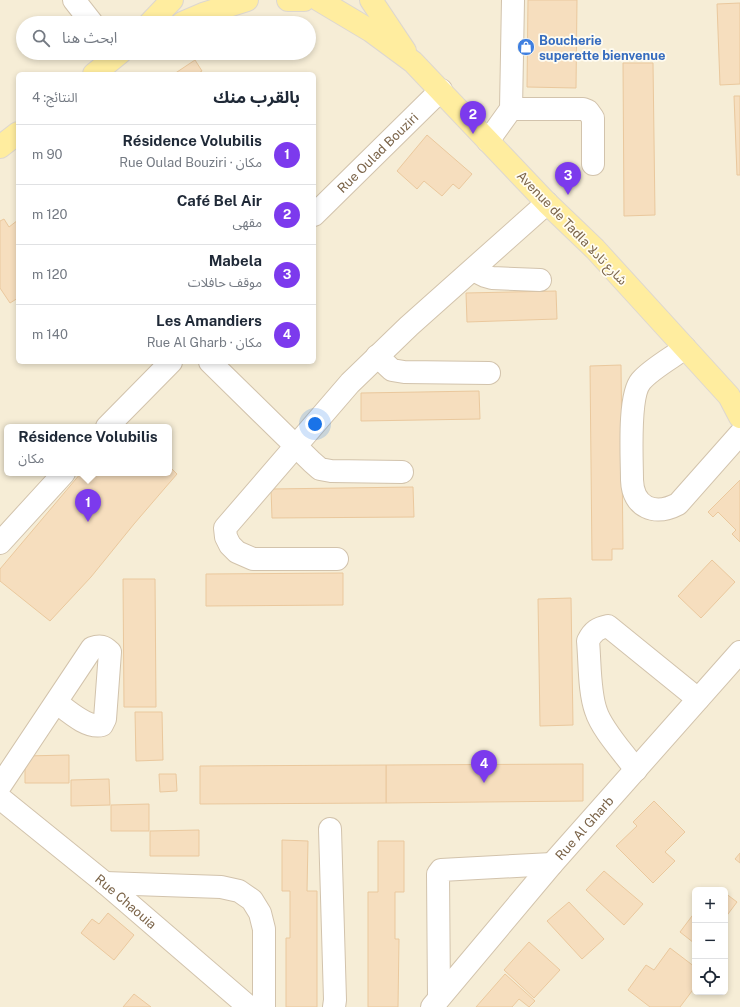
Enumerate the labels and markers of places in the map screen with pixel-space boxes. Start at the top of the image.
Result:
place label: Boucherie superette bienvenue [539,33,666,63]
shop icon: Boucherie superette bienvenue [516,37,536,57]
pin: 2 [460,101,486,134]
pin: 3 [555,162,581,195]
pin: 1 [75,489,101,522]
pin: 4 [471,750,497,783]

